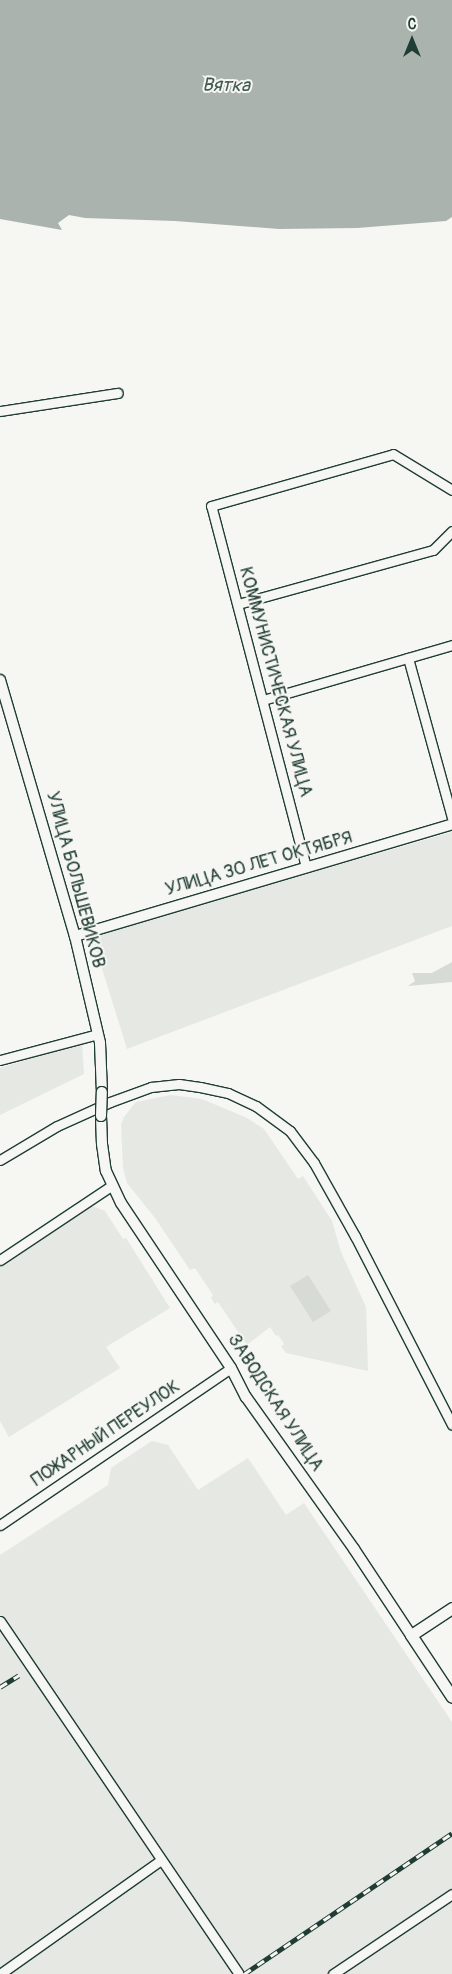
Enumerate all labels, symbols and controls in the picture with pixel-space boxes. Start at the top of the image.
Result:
north arrow [387,15,437,65]
text: С [408,16,416,33]
water label: Вятка [202,74,250,98]
street label: КОММУНИСТИЧЕСКАЯ УЛИЦА [234,565,316,799]
street label: УЛИЦА БОЛЬШЕВИКОВ [41,789,109,971]
street label: УЛИЦА 30 ЛЕТ ОКТЯБРЯ [163,827,355,901]
street label: ЗАВОДСКАЯ УЛИЦА [223,1330,327,1476]
street label: ПОЖАРНЫЙ ПЕРЕУЛОК [28,1376,184,1492]

